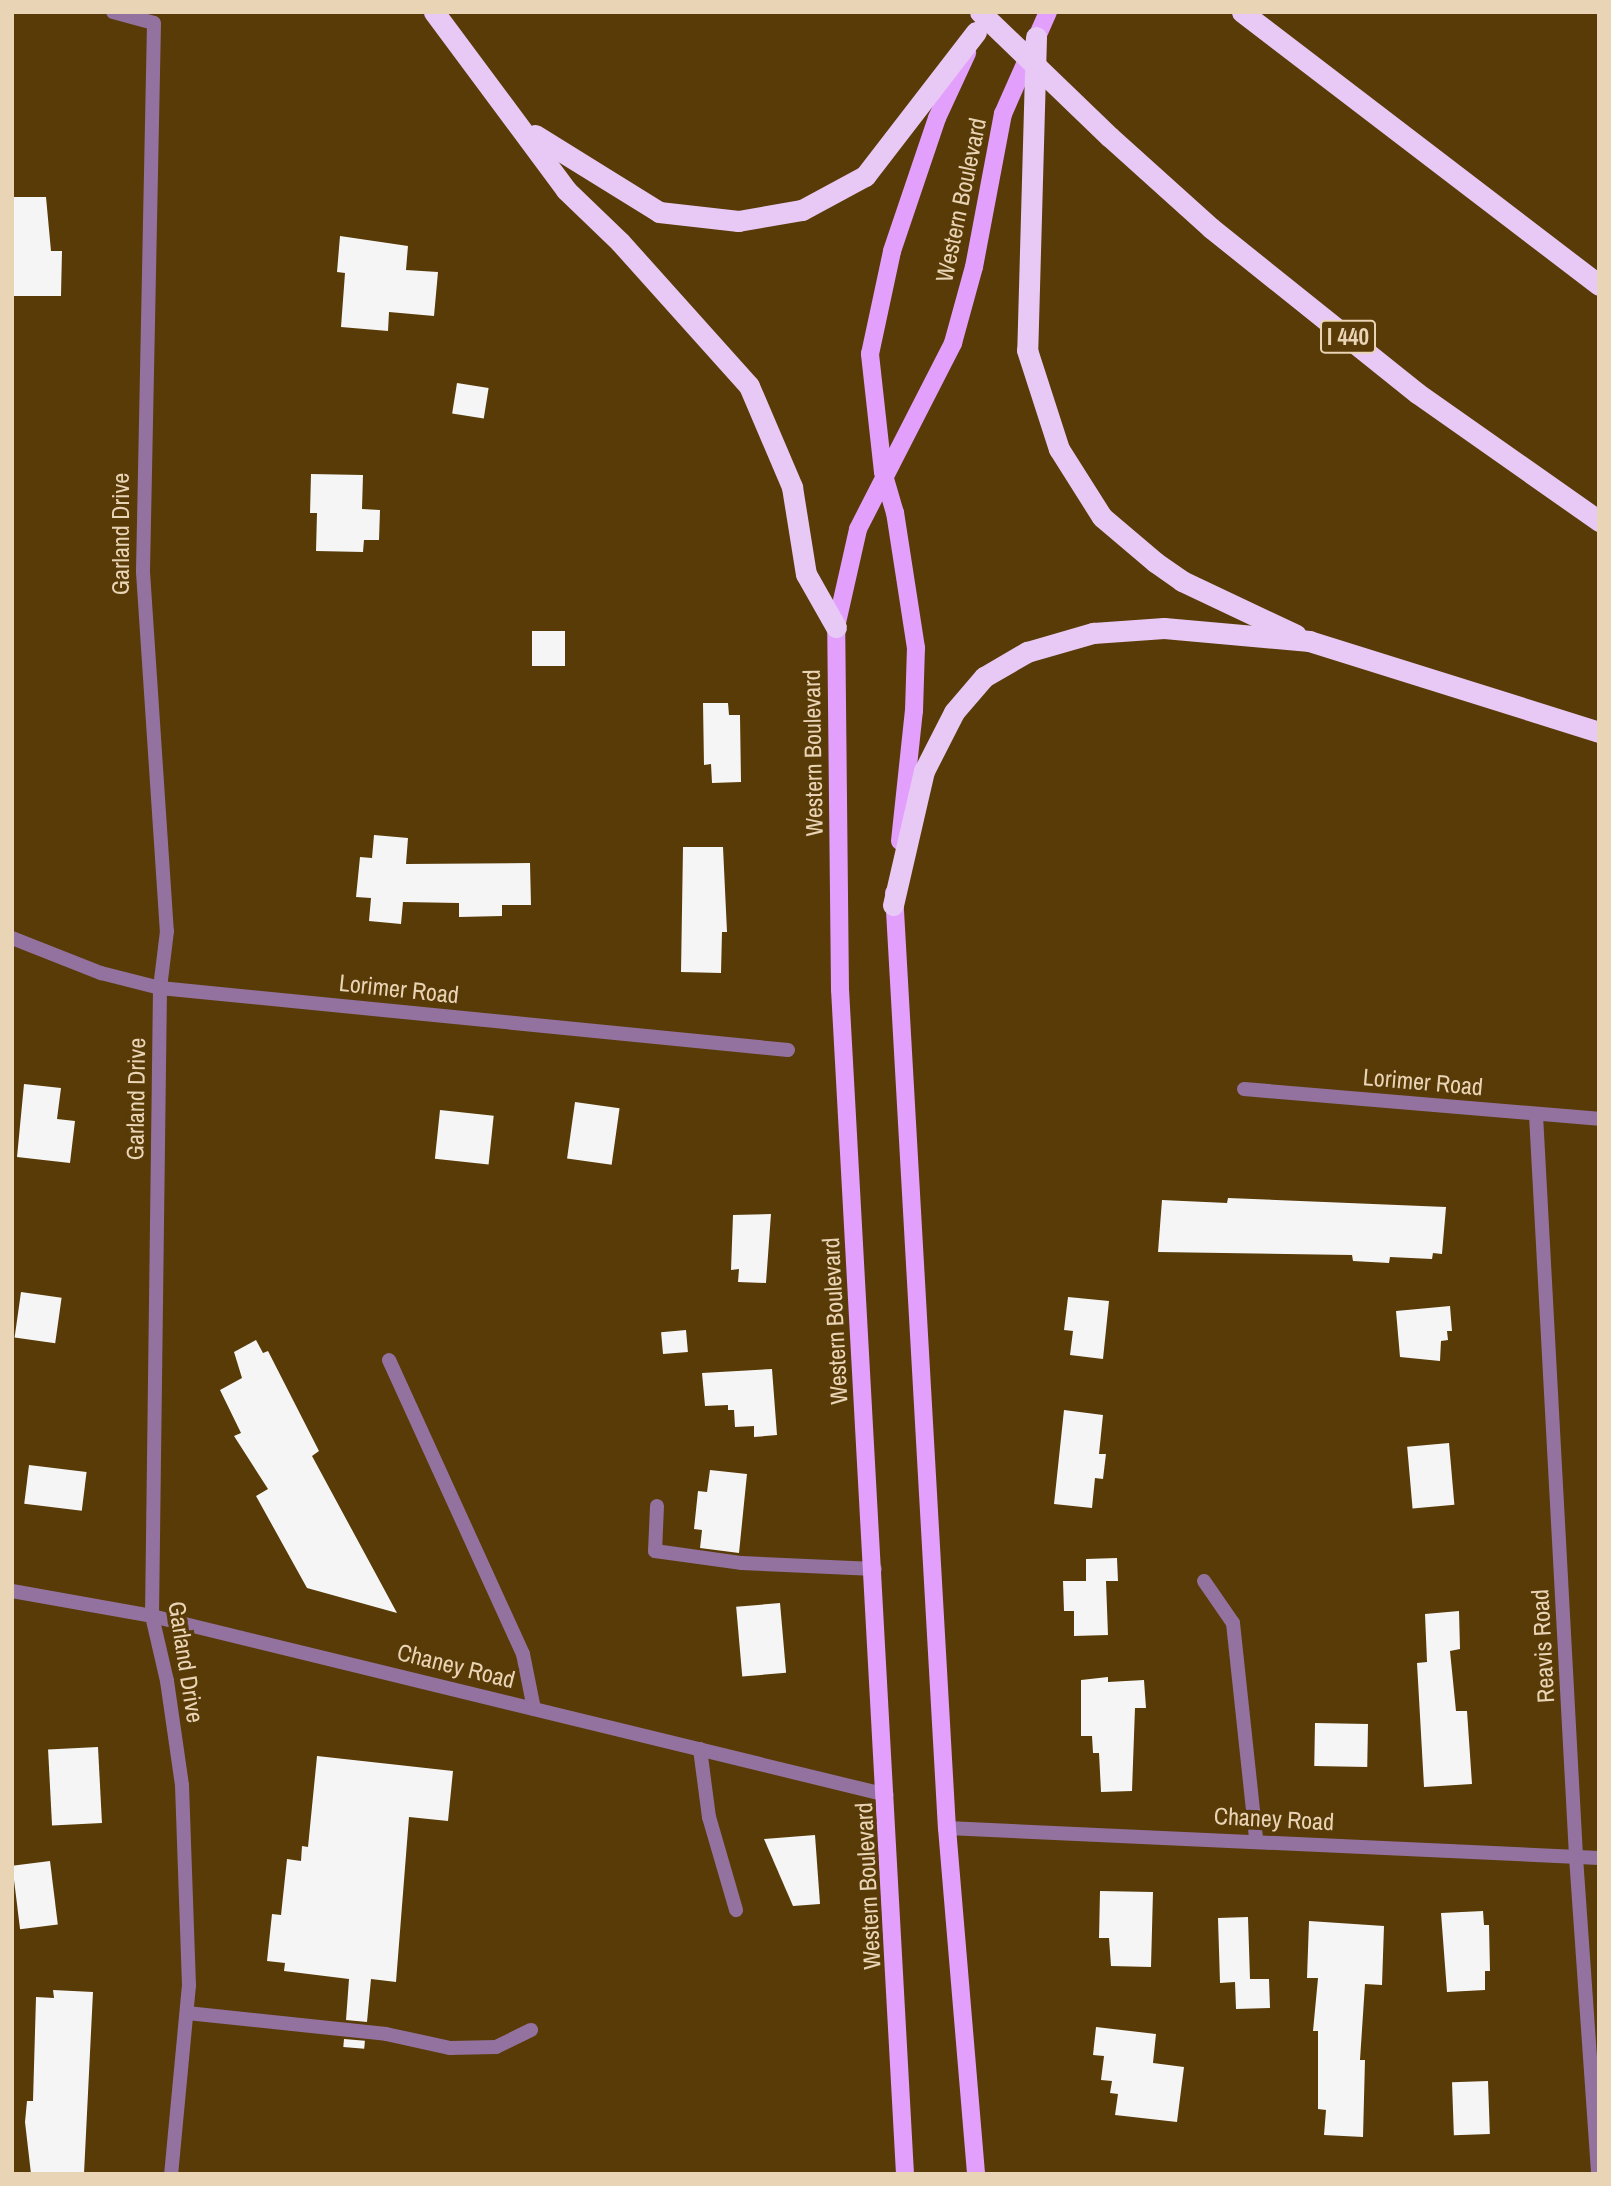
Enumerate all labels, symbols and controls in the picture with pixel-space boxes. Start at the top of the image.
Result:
street label: Western Boulevard [930,115,992,285]
road number: I 440 [1320,318,1376,356]
street label: Garland Drive [107,473,135,595]
street label: Western Boulevard [797,669,829,837]
street label: Lorimer Road [338,968,460,1010]
street label: Garland Drive [121,1038,151,1160]
street label: Lorimer Road [1362,1062,1484,1102]
street label: Western Boulevard [816,1237,854,1405]
street label: Reavis Road [1526,1588,1560,1704]
street label: Garland Drive [162,1599,210,1725]
street label: Chaney Road [394,1637,518,1695]
street label: Chaney Road [1213,1801,1335,1837]
street label: Western Boulevard [849,1802,887,1970]

